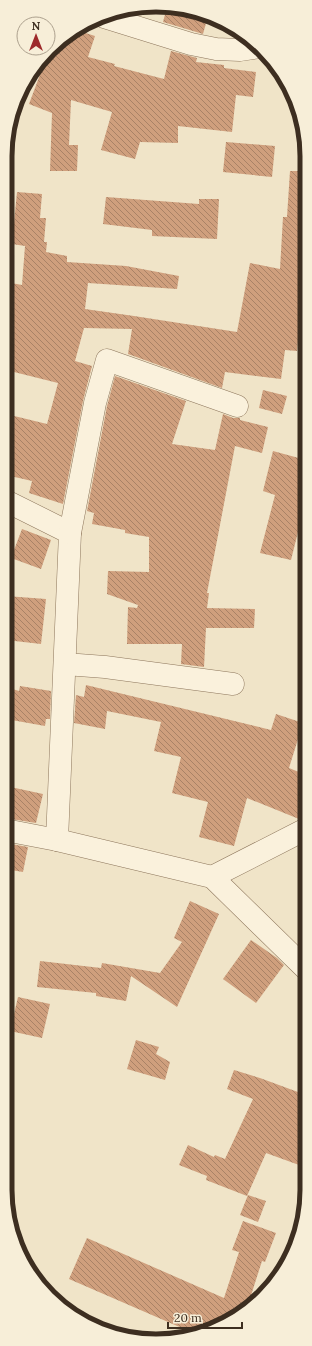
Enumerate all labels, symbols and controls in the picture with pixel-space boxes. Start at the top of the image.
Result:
north arrow [16,16,56,56]
text: N [32,19,41,33]
scale bar [168,1304,242,1330]
text: 20 m [174,1310,202,1325]

